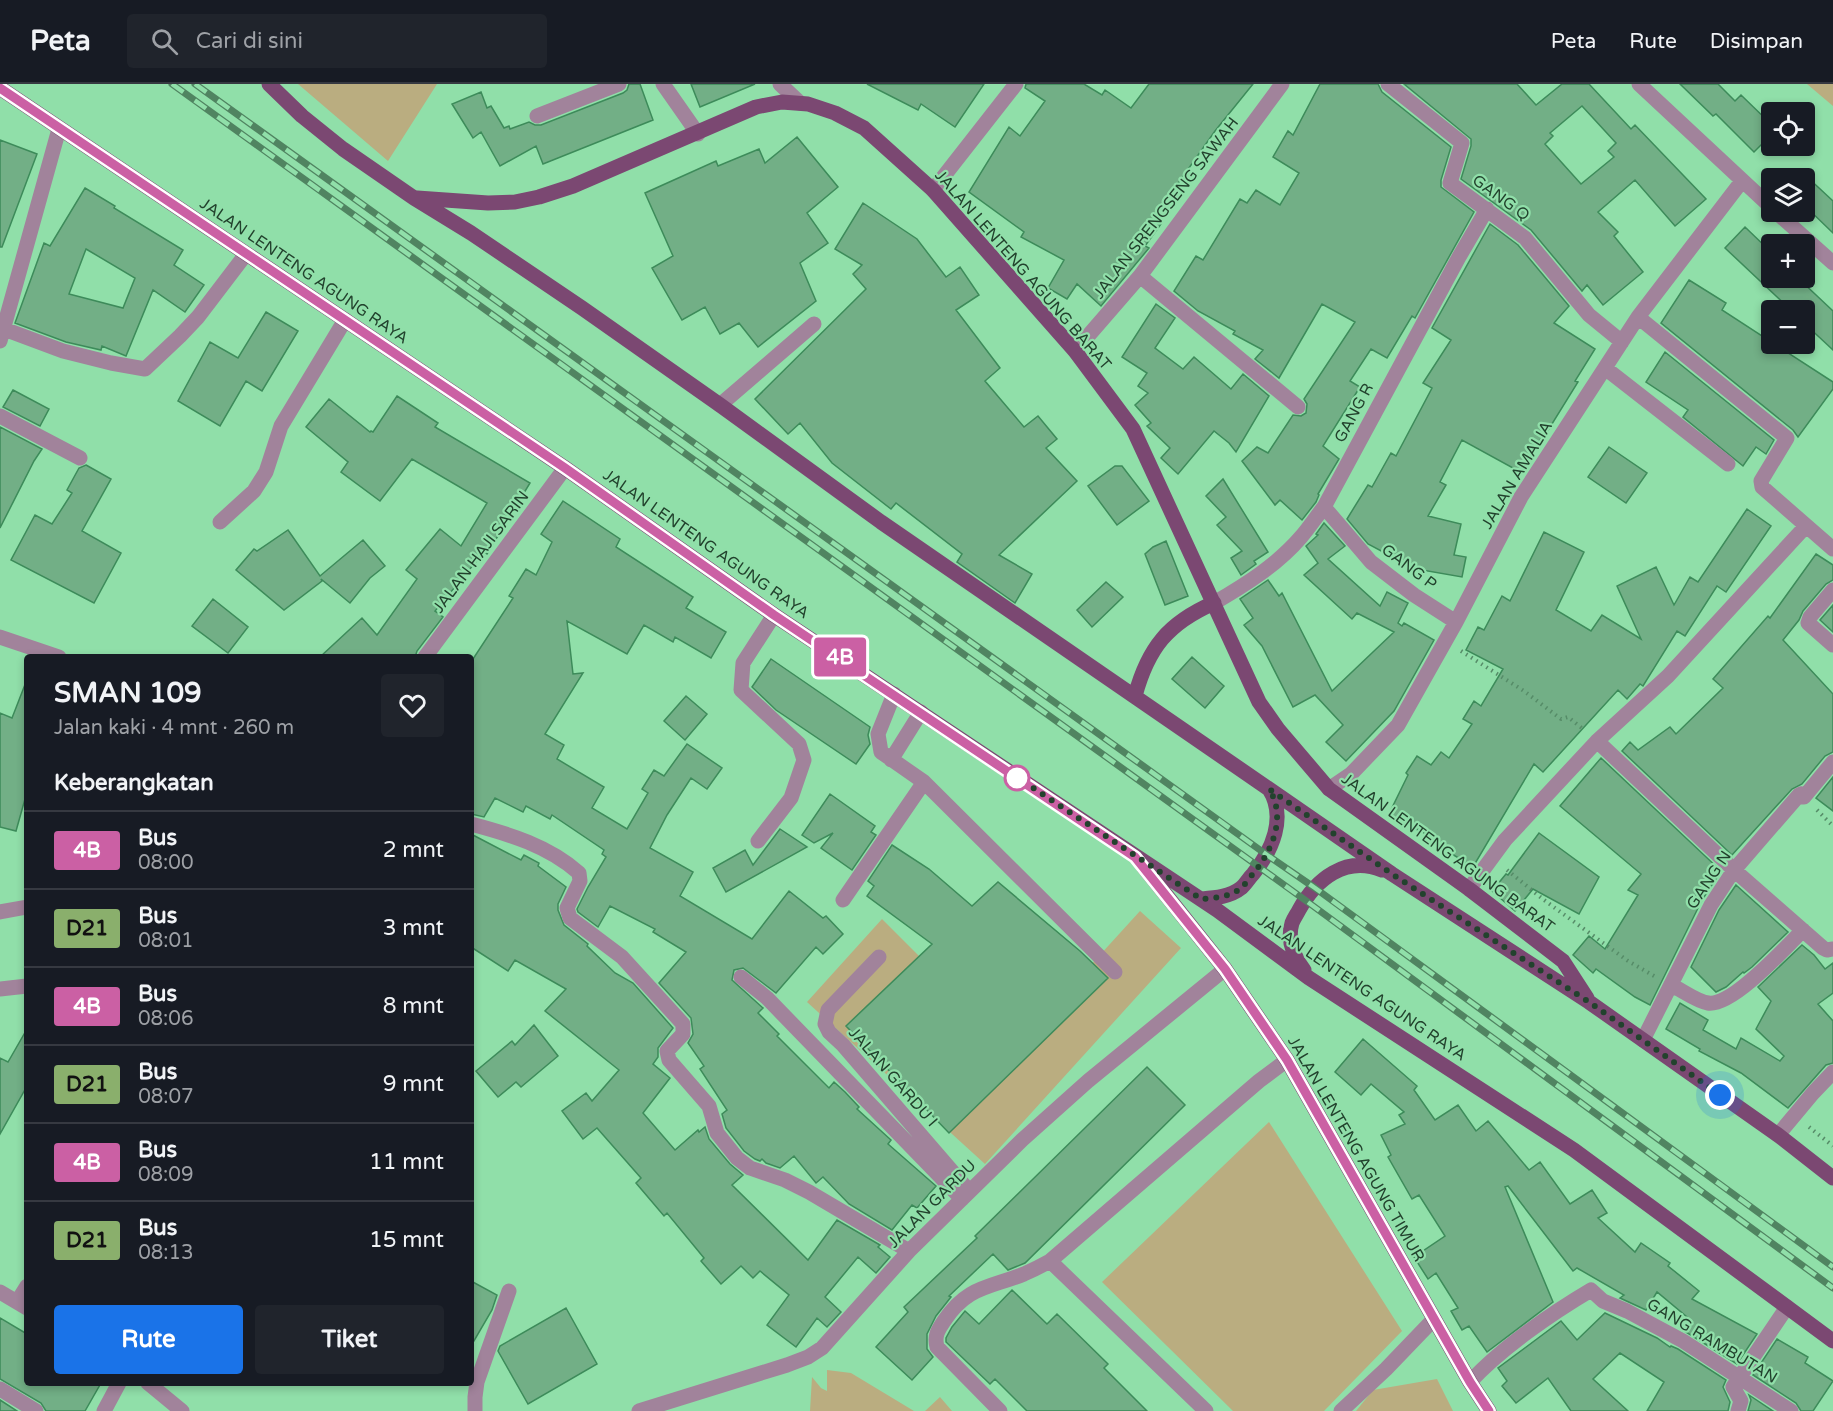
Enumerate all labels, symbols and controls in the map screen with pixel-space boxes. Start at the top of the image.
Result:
search box [127,14,547,68]
text: Peta [30,24,91,58]
icon: search [148,25,181,58]
text: Cari di sini [196,28,303,54]
text: Peta [1551,29,1596,54]
text: Rute [1629,29,1677,54]
text: Disimpan [1710,29,1803,54]
map controls [1761,102,1815,354]
button: locate [1761,102,1815,156]
street label: JALAN SRENGSENG SAWAH [1089,113,1243,303]
street label: JALAN LENTENG AGUNG BARAT [931,166,1116,374]
button: layers [1761,168,1815,222]
street label: GANG Q [1468,170,1534,226]
street label: JALAN LENTENG AGUNG RAYA [196,194,412,348]
button: + [1761,234,1815,288]
button: − [1761,300,1815,354]
street label: GANG R [1330,380,1378,446]
street label: JALAN AMALIA [1477,417,1557,533]
street label: JALAN LENTENG AGUNG RAYA [599,465,813,623]
street label: JALAN HAJI SARIN [428,487,534,617]
street label: GANG P [1377,540,1441,594]
line badge: 4B [813,638,867,676]
text: 4B [826,645,854,670]
button: heart [381,674,444,737]
text: SMAN 109 [54,676,202,710]
text: Jalan kaki · 4 mnt · 260 m [54,716,294,740]
unlabelled marker [1004,765,1030,791]
street label: JALAN LENTENG AGUNG BARAT [1337,769,1559,937]
text: Keberangkatan [54,770,214,796]
text: Bus [138,825,177,851]
text: 2 mnt [383,837,444,863]
text: 4B [73,838,101,863]
street label: GANG N [1682,847,1736,913]
text: 08:00 [138,851,193,875]
text: Bus [138,903,177,929]
street label: JALAN LENTENG AGUNG RAYA [1254,911,1470,1065]
text: 3 mnt [383,915,444,941]
text: D21 [66,916,108,941]
text: 08:01 [138,929,194,953]
text: Bus [138,981,177,1007]
text: 8 mnt [383,993,444,1019]
text: 4B [73,994,101,1019]
text: 08:06 [138,1007,193,1031]
street label: JALAN GARDU I [844,1023,942,1131]
street label: JALAN LENTENG AGUNG TIMUR [1283,1033,1429,1265]
text: Bus [138,1059,177,1085]
text: 9 mnt [383,1071,444,1097]
text: D21 [66,1072,108,1097]
your location [1705,1080,1735,1110]
text: 08:07 [138,1085,194,1109]
text: Bus [138,1137,177,1163]
text: 11 mnt [369,1149,444,1175]
text: 4B [73,1150,101,1175]
street label: JALAN GARDU [884,1156,980,1252]
text: 08:09 [138,1163,193,1187]
text: Bus [138,1215,177,1241]
text: 15 mnt [369,1227,444,1253]
text: D21 [66,1228,108,1253]
text: 08:13 [138,1241,194,1265]
street label: GANG RAMBUTAN [1643,1294,1781,1388]
button: Rute [54,1305,243,1374]
button: Tiket [255,1305,444,1374]

